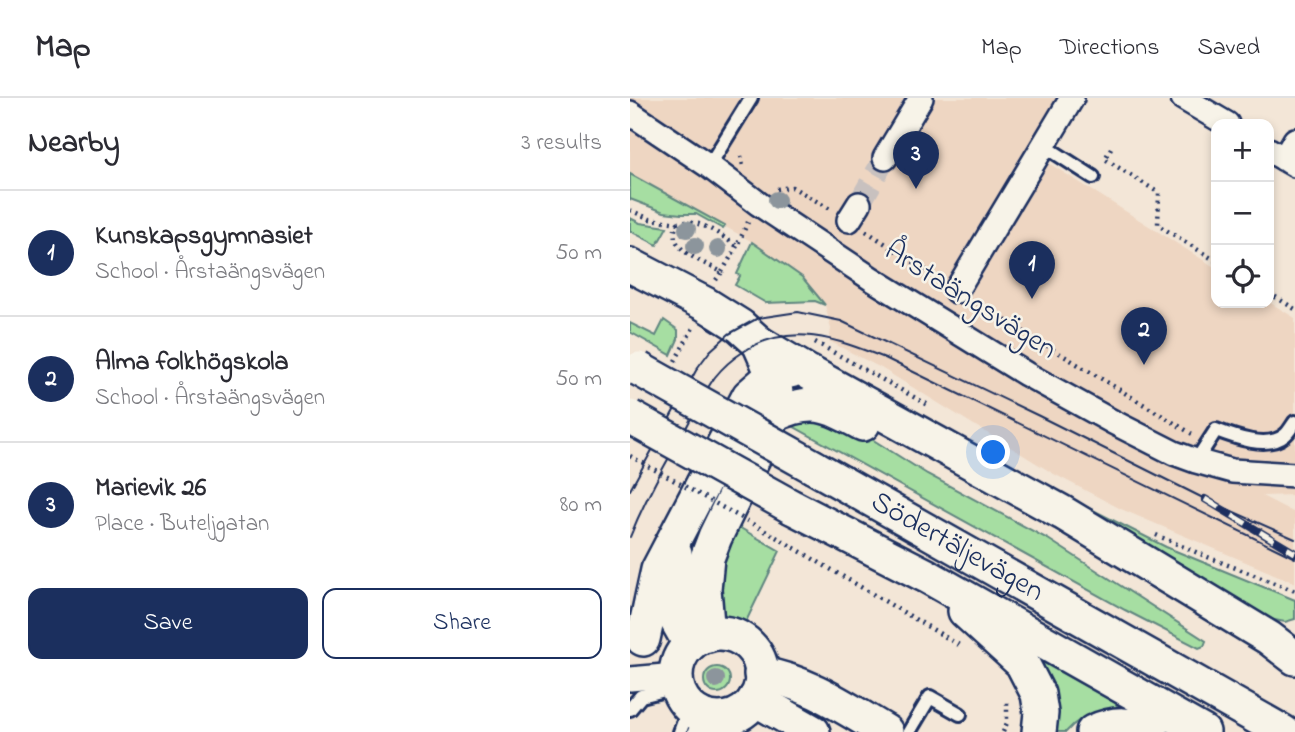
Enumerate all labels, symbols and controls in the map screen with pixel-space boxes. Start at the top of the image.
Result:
text: Map [35,24,91,72]
text: Map [981,31,1022,66]
text: Directions [1060,31,1159,66]
text: Saved [1197,31,1260,66]
map controls [1211,119,1274,308]
button: + [1211,119,1274,182]
text: Nearby [28,122,120,166]
text: 3 results [521,127,602,160]
pin: 3 [893,131,939,189]
button: − [1211,182,1274,245]
text: Kunskapsgymnasiet [95,218,313,256]
street label: Årstaängsvägen [875,230,1065,372]
text: 1 [47,237,55,270]
text: 50 m [555,237,602,270]
pin: 1 [1009,241,1055,299]
button: locate [1211,245,1274,308]
text: School · Årstaängsvägen [95,256,325,289]
pin: 2 [1121,307,1167,365]
text: Alma folkhögskola [95,344,288,382]
text: 2 [45,363,57,396]
text: 50 m [555,363,602,396]
text: School · Årstaängsvägen [95,382,325,415]
your location [976,435,1010,469]
text: Marievik 26 [95,470,206,508]
street label: Södertäljevägen [862,481,1052,614]
text: 3 [46,489,56,522]
text: 80 m [560,489,602,522]
text: Place · Buteljgatan [95,508,269,541]
button: Save [28,588,308,659]
button: Share [322,588,602,659]

